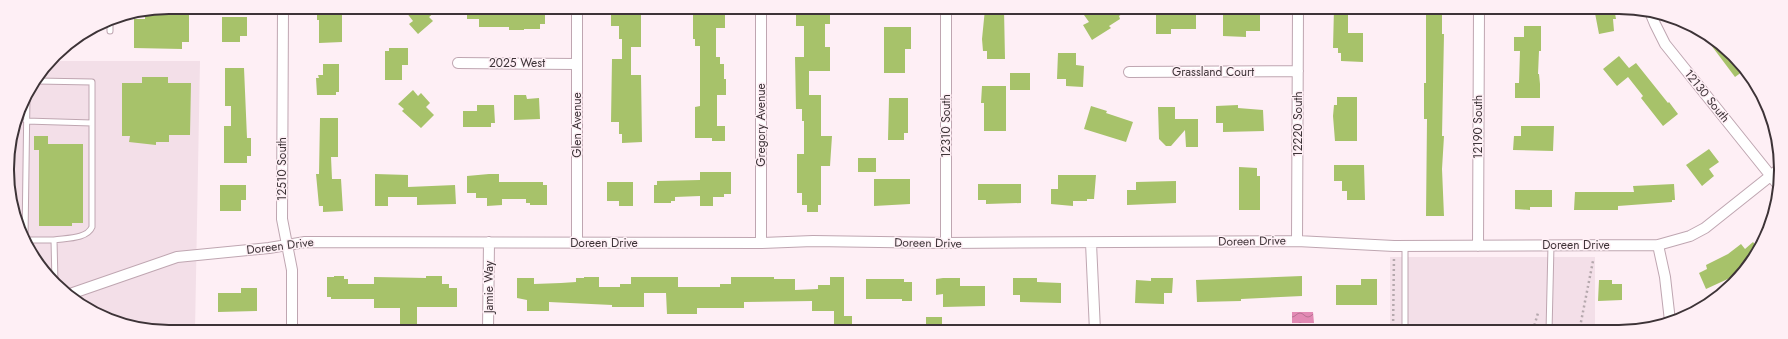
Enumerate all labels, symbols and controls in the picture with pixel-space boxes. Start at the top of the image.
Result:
street label: 2025 West [489,54,545,72]
street label: Grassland Court [1172,63,1254,81]
street label: 12130 South [1680,66,1734,126]
street label: Gregory Avenue [752,83,770,167]
street label: 12220 South [1289,91,1307,157]
street label: Glen Avenue [568,92,586,158]
street label: 12310 South [937,94,955,158]
street label: 12190 South [1469,95,1487,159]
street label: 12510 South [273,137,291,201]
street label: Doreen Drive [1218,231,1286,251]
street label: Doreen Drive [245,233,315,259]
street label: Doreen Drive [894,233,962,253]
street label: Doreen Drive [570,234,638,252]
street label: Doreen Drive [1542,236,1610,254]
street label: Jamie Way [480,260,498,315]

